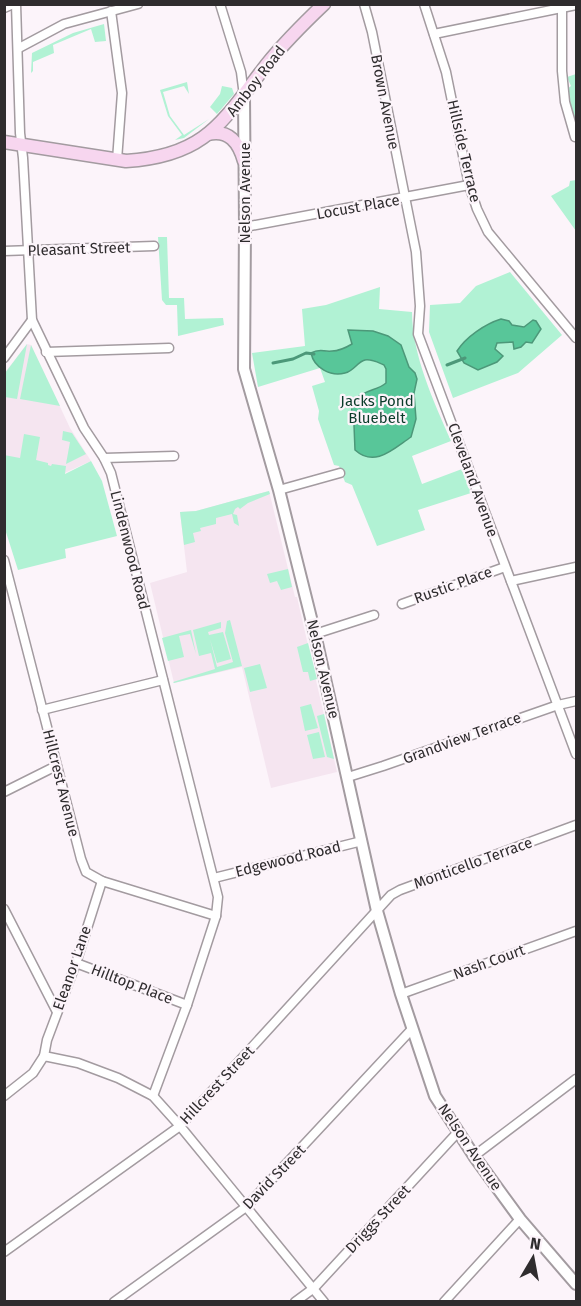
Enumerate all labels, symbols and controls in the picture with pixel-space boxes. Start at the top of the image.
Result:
street label: Amboy Road [223,42,289,120]
street label: Brown Avenue [367,53,403,151]
street label: Hillside Terrace [443,98,485,204]
street label: Nelson Avenue [236,142,254,244]
street label: Locust Place [315,191,401,223]
street label: Pleasant Street [27,238,131,260]
park label: Jacks Pond Bluebelt [340,392,414,427]
street label: Cleveland Avenue [444,420,502,540]
street label: Lindenwood Road [106,489,154,611]
street label: Rustic Place [412,563,494,607]
street label: Nelson Avenue [303,618,343,720]
street label: Grandview Terrace [400,708,524,768]
street label: Hillcrest Avenue [39,727,83,839]
street label: Monticello Terrace [411,833,535,893]
street label: Edgewood Road [233,837,343,881]
street label: Eleanor Lane [49,923,95,1013]
street label: Nash Court [451,941,528,983]
street label: Hilltop Place [89,960,175,1008]
street label: Hillcrest Street [176,1042,258,1128]
street label: Nelson Avenue [434,1100,506,1194]
street label: David Street [239,1141,310,1213]
street label: Driggs Street [342,1181,415,1257]
north arrow [503,1228,563,1288]
text: N [529,1233,542,1254]

